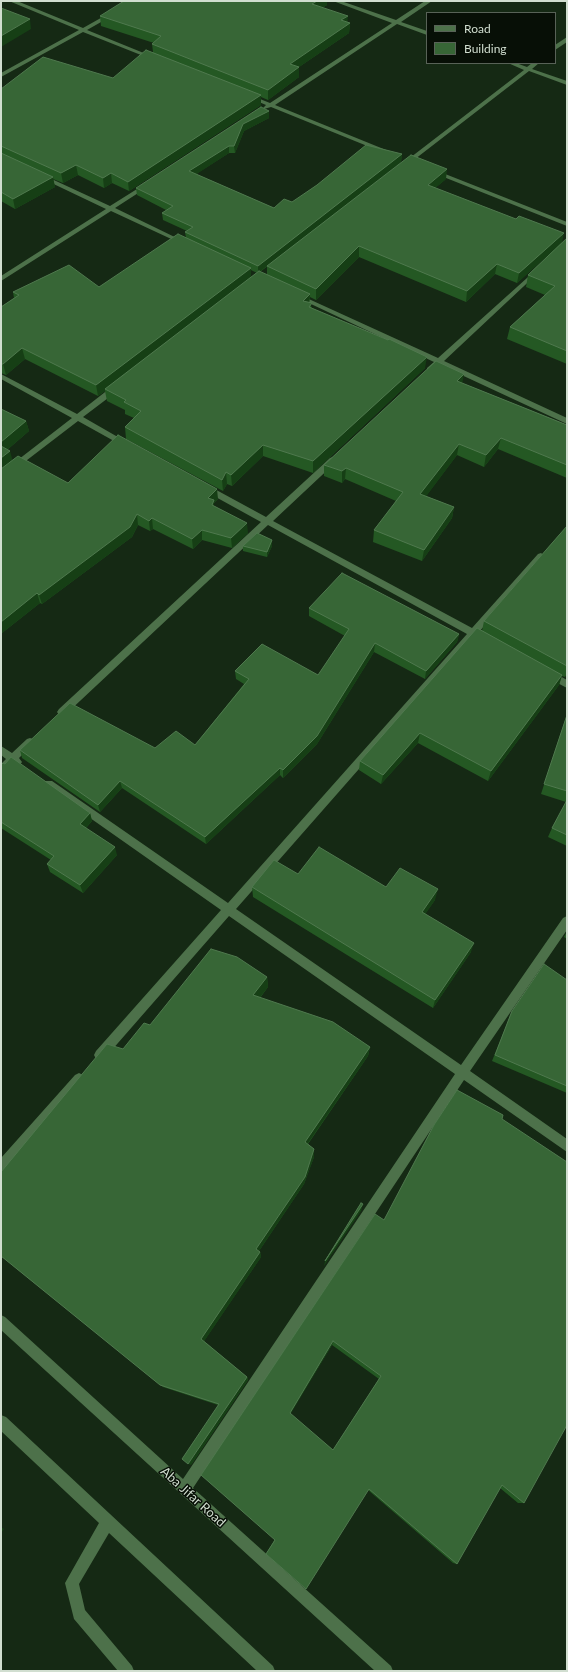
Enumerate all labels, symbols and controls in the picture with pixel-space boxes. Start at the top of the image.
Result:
legend [426,12,556,64]
text: Road [464,21,491,36]
text: Building [464,41,507,56]
street label: Aba Jifar Road [157,1464,229,1530]

